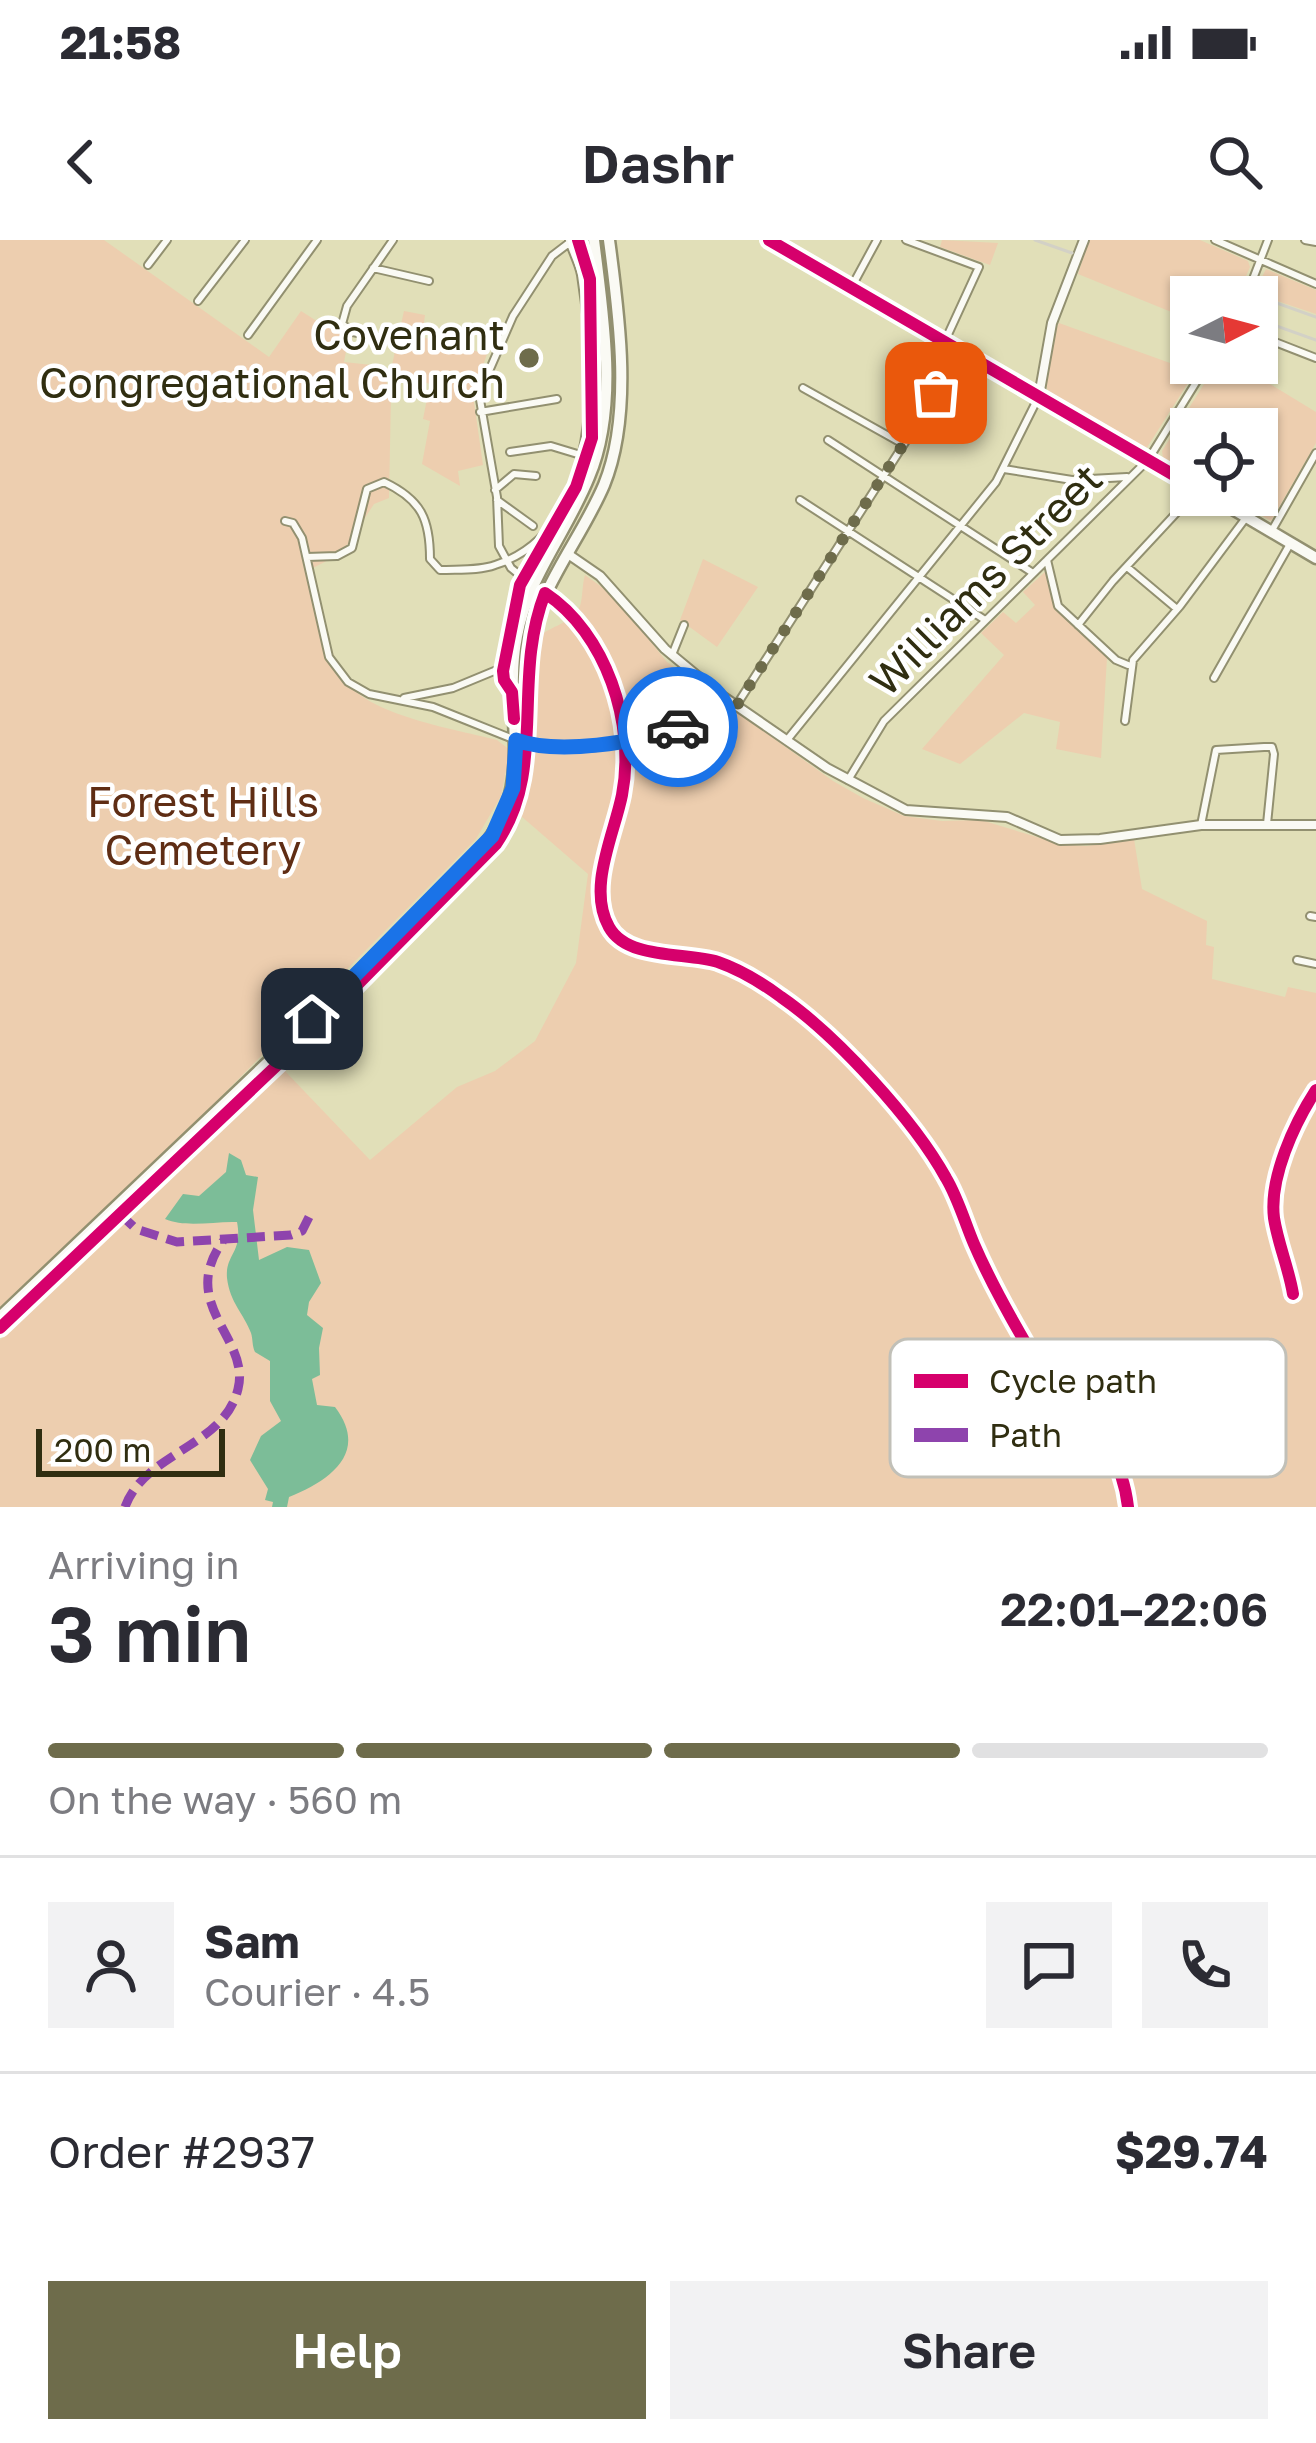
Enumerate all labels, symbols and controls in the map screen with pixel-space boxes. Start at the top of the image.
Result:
text: 21:58 [60,15,181,69]
icon: back [48,129,114,195]
icon: search [1202,129,1268,195]
text: Dashr [582,130,734,195]
north arrow [1170,276,1278,384]
map controls [1170,276,1278,516]
place label: Covenant Congregational Church [39,309,505,407]
pin [885,342,987,444]
marker: Covenant Congregational Church [516,345,542,371]
icon: bag [903,360,969,426]
button: locate [1170,408,1278,516]
street label: Williams Street [859,453,1111,705]
courier [618,667,738,787]
icon: car [645,694,711,760]
park label: Forest Hills Cemetery [87,776,319,874]
pin [261,968,363,1070]
icon: home [279,986,345,1052]
legend [890,1339,1286,1477]
text: Cycle path [989,1361,1157,1400]
text: Path [989,1415,1062,1454]
scale bar [36,1423,225,1476]
text: 200 m [54,1430,152,1469]
text: Arriving in [48,1541,239,1588]
text: 22:01–22:06 [1000,1582,1268,1636]
text: 3 min [48,1586,251,1679]
text: On the way · 560 m [48,1776,402,1823]
button: person [48,1902,174,2028]
button: chat [986,1902,1112,2028]
button: phone [1142,1902,1268,2028]
text: Sam [204,1914,300,1968]
text: Courier · 4.5 [204,1968,430,2015]
text: Order #2937 [48,2124,315,2178]
text: $29.74 [1115,2124,1268,2178]
button: Help [48,2281,646,2419]
button: Share [670,2281,1268,2419]

